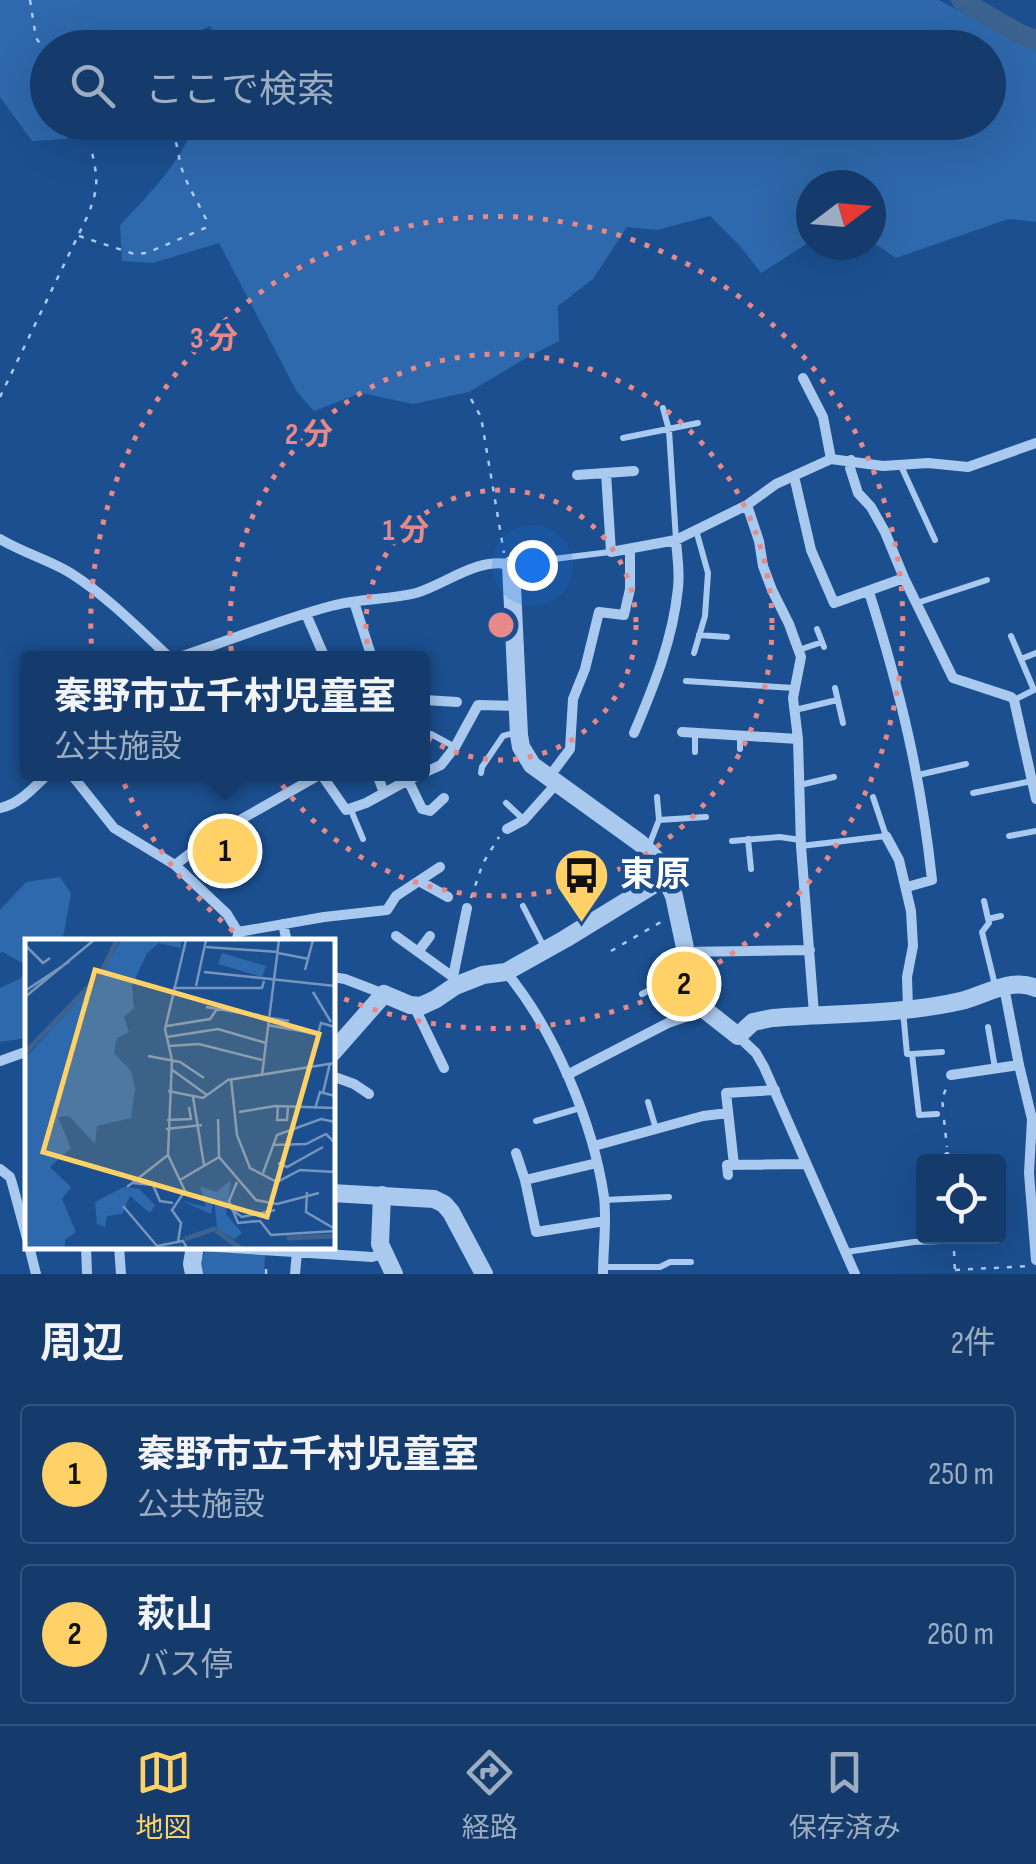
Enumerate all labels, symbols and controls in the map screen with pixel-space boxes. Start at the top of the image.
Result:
search box [30,30,1006,140]
icon: search [65,58,120,113]
text: ここで検索 [145,68,335,113]
north arrow [796,170,886,260]
text: 3 分 [190,321,238,357]
text: 2 分 [285,417,333,453]
text: 1 分 [383,513,429,549]
your location [507,540,558,591]
centre of rings [483,607,519,643]
popup [20,651,430,781]
text: 秦野市立千村児童室 [54,675,396,720]
text: 公共施設 [54,728,182,767]
pin: 1 [192,814,258,888]
bus stop icon: 東原 [551,845,611,924]
place label: 東原 [620,854,690,897]
inset map [25,939,335,1249]
pin: 2 [652,946,716,1022]
map controls [916,1154,1006,1244]
button: locate [916,1154,1006,1244]
text: 周辺 [40,1319,124,1370]
text: 2件 [951,1324,996,1363]
text: 秦野市立千村児童室 [137,1433,479,1478]
text: 1 [68,1455,81,1494]
text: 250 m [928,1455,994,1494]
text: 公共施設 [137,1486,265,1525]
text: 萩山 [137,1593,213,1638]
text: 2 [67,1615,82,1654]
text: 260 m [927,1615,994,1654]
text: バス停 [137,1646,233,1685]
tab: 地図 [135,1745,191,1845]
tab: 経路 [462,1745,518,1845]
tab: 保存済み [789,1745,901,1845]

